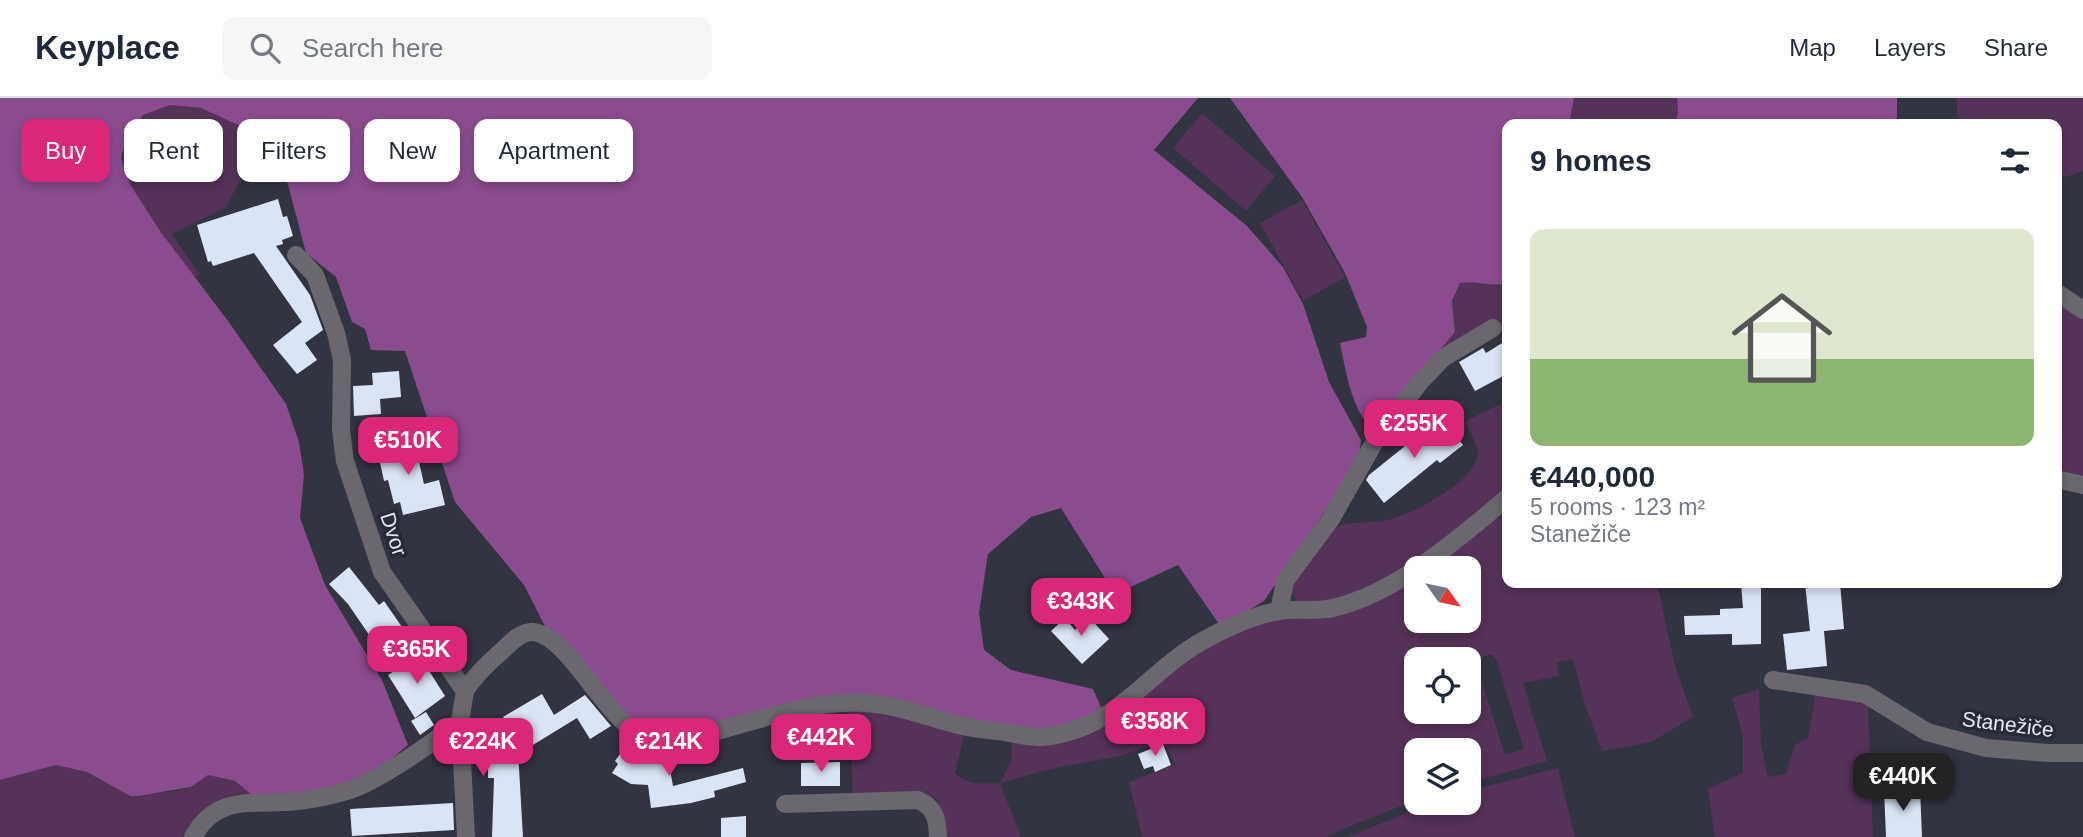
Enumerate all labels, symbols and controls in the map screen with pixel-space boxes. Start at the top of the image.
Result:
search box [222,17,712,80]
text: Keyplace [35,29,180,66]
icon: search [246,29,284,67]
text: Search here [302,33,444,63]
text: Map [1789,34,1836,61]
text: Layers [1874,34,1946,61]
text: Share [1984,34,2048,61]
chip: Buy [21,119,110,182]
chip: Rent [124,119,223,182]
chip: Filters [237,119,350,182]
chip: New [364,119,460,182]
chip: Apartment [474,119,633,182]
icon: filters [1996,142,2034,180]
text: 9 homes [1530,144,1652,177]
icon: home [1719,275,1845,401]
pin: €255K [1365,400,1463,460]
text: €255K [1380,410,1448,436]
pin: €510K [359,418,457,477]
text: €510K [374,427,442,453]
text: €440,000 [1530,460,1655,493]
text: 5 rooms · 123 m² [1530,494,1705,520]
street label: Dvor [376,509,412,559]
text: Stanežiče [1530,521,1631,547]
north arrow [1404,556,1480,634]
map controls [1404,556,1481,815]
pin: €343K [1032,578,1130,638]
text: €343K [1047,588,1115,614]
pin: €365K [368,626,466,686]
text: €365K [383,636,451,662]
button: locate [1404,647,1481,724]
pin: €358K [1106,698,1204,758]
street label: Stanežiče [1961,707,2055,741]
text: €358K [1121,708,1189,734]
pin: €442K [772,714,870,774]
pin: €224K [434,718,532,778]
pin: €214K [620,718,718,778]
text: €442K [787,724,855,750]
text: €224K [449,728,517,754]
text: €214K [635,728,703,754]
button: layers [1404,738,1481,815]
pin: €440K [1854,754,1952,813]
text: €440K [1869,763,1937,789]

